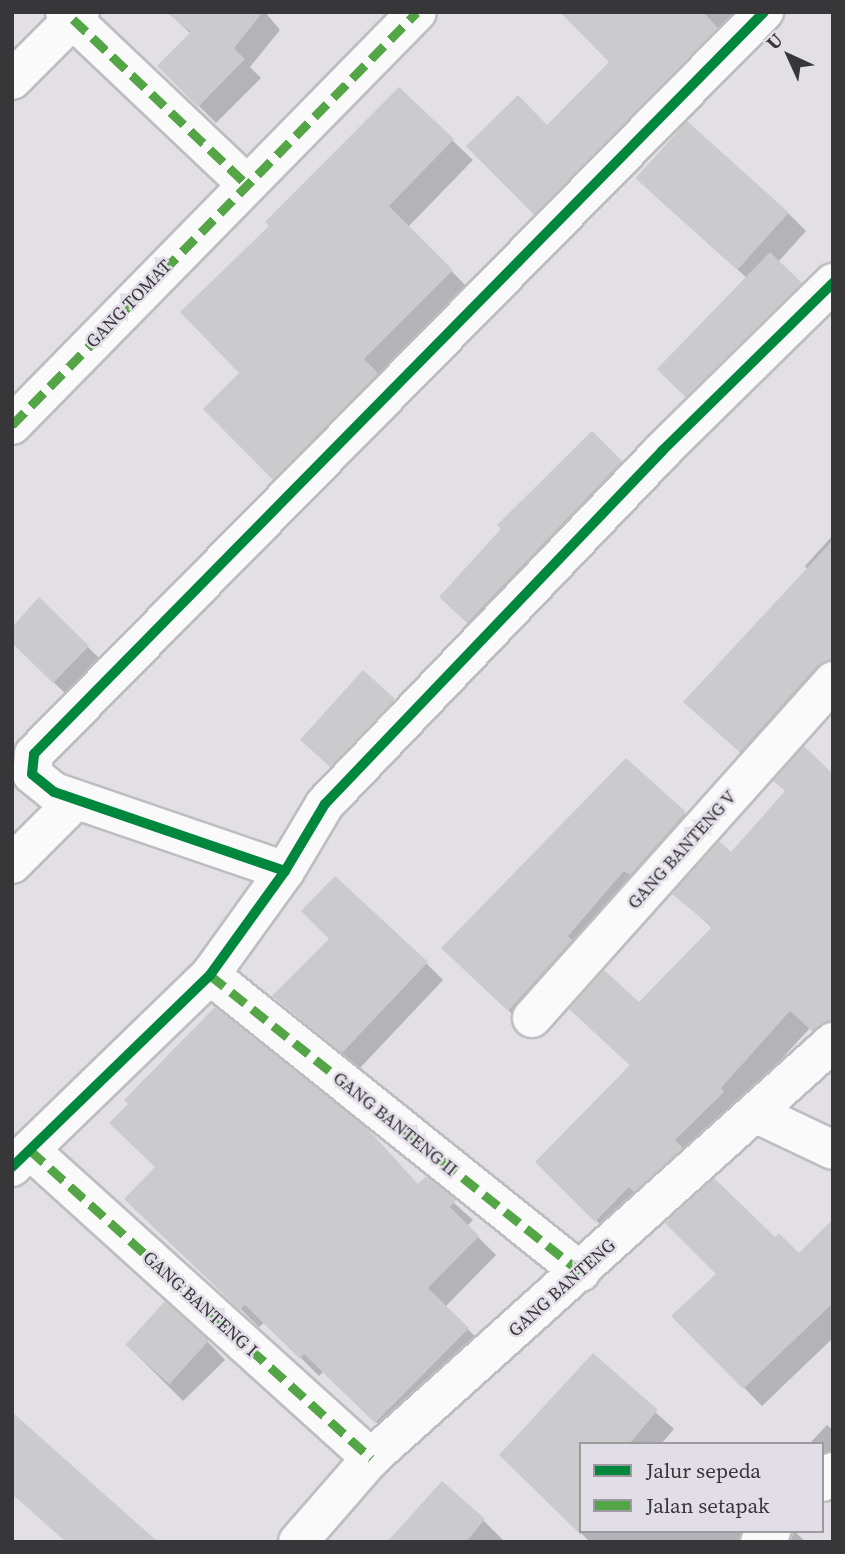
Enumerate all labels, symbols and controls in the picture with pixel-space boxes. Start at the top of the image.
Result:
north arrow [754,21,824,91]
text: U [760,27,788,55]
street label: GANG TOMAT [82,255,176,353]
street label: GANG BANTENG V [623,786,741,914]
street label: GANG BANTENG II [329,1067,461,1181]
street label: GANG BANTENG [504,1235,620,1341]
street label: GANG BANTENG I [138,1247,262,1361]
legend [579,1442,824,1533]
text: Jalur sepeda [646,1456,761,1485]
text: Jalan setapak [646,1491,770,1520]

